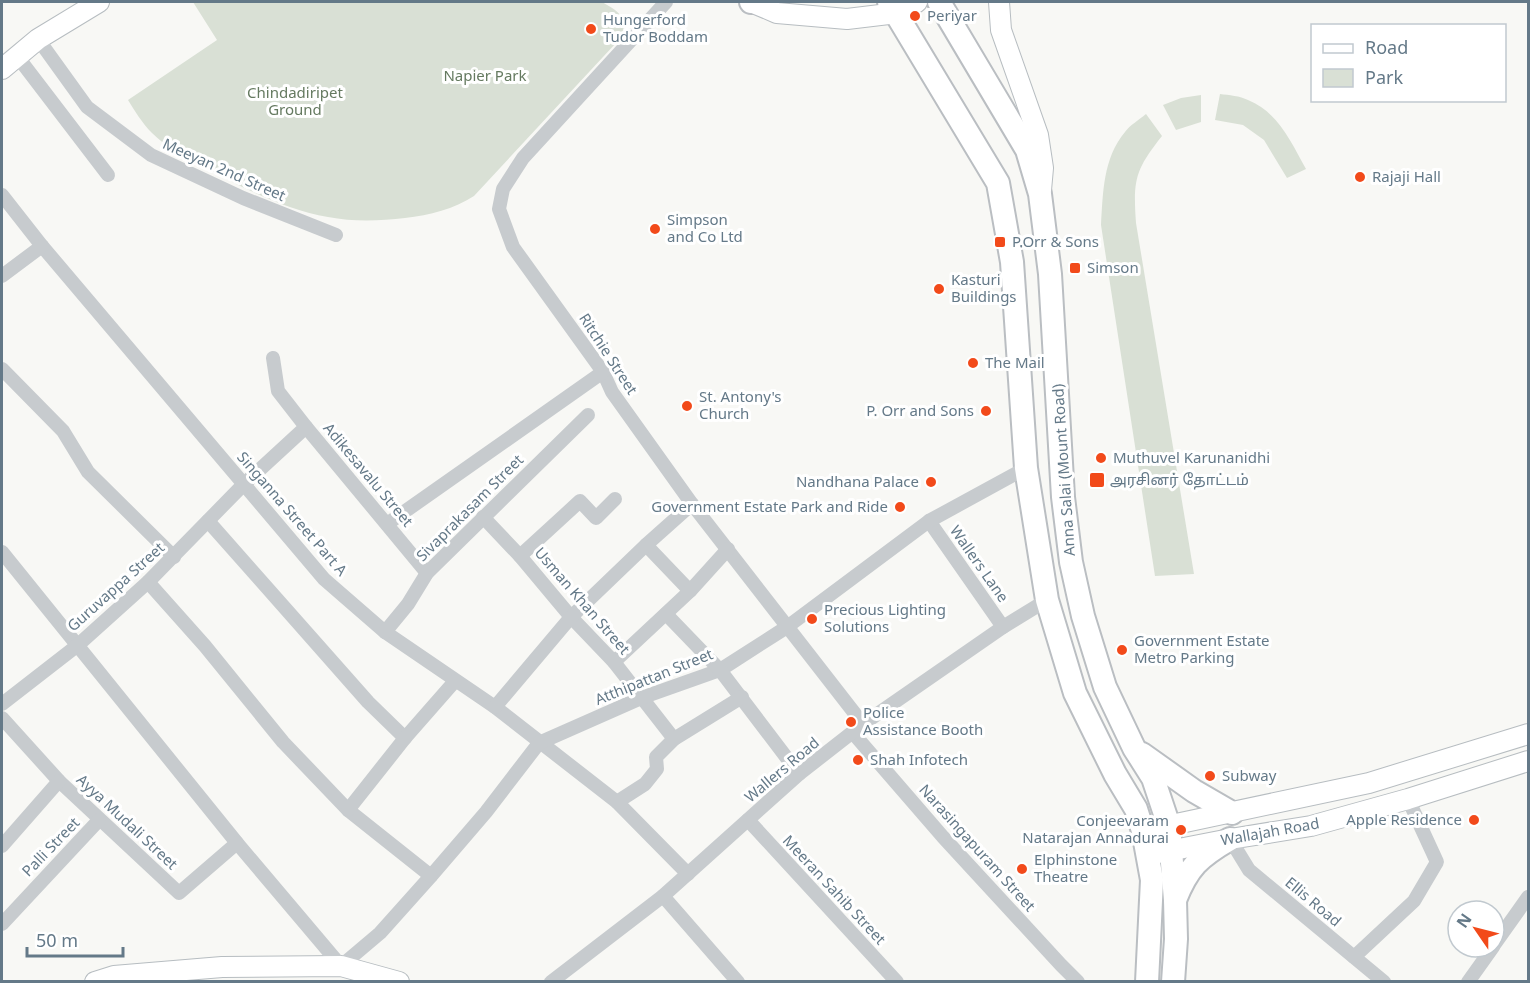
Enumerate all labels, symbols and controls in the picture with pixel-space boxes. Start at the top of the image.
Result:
place label: Periyar [927,5,977,25]
place label: Hungerford Tudor Boddam [603,9,708,46]
marker: Periyar [908,9,922,23]
marker: Hungerford Tudor Boddam [584,22,598,36]
legend [1311,24,1506,102]
text: Road [1365,35,1408,59]
park label: Napier Park [443,65,527,85]
text: Park [1365,65,1403,89]
park label: Chindadiripet Ground [247,82,343,119]
street label: Meeyan 2nd Street [160,133,289,205]
place label: Rajaji Hall [1372,166,1441,186]
marker: Rajaji Hall [1353,170,1367,184]
place label: Simpson and Co Ltd [667,209,743,246]
marker: Simpson and Co Ltd [648,222,662,236]
place label: P.Orr & Sons [1012,231,1099,251]
marker: P.Orr & Sons [993,235,1007,249]
place label: Simson [1087,257,1139,277]
marker: Simson [1068,261,1082,275]
place label: Kasturi Buildings [951,269,1017,306]
marker: Kasturi Buildings [932,282,946,296]
street label: Ritchie Street [575,309,643,398]
place label: The Mail [985,352,1045,372]
marker: The Mail [966,356,980,370]
street label: Anna Salai (Mount Road) [1047,383,1079,557]
place label: St. Antony's Church [699,386,782,423]
marker: St. Antony's Church [680,399,694,413]
place label: P. Orr and Sons [866,400,974,420]
marker: P. Orr and Sons [979,404,993,418]
street label: Adikesavalu Street [319,418,418,531]
street label: Singanna Street Part A [233,447,352,580]
place label: Muthuvel Karunanidhi [1113,447,1270,467]
street label: Sivaprakasam Street [411,449,528,565]
marker: Muthuvel Karunanidhi [1094,451,1108,465]
place label: அரசினர் தோட்டம் [1110,469,1249,490]
place label: Nandhana Palace [796,471,919,491]
marker: அரசினர் தோட்டம் [1088,471,1106,489]
marker: Nandhana Palace [924,475,938,489]
place label: Government Estate Park and Ride [651,496,888,516]
marker: Government Estate Park and Ride [893,500,907,514]
street label: Wallers Lane [946,521,1014,606]
street label: Guruvappa Street [62,537,169,635]
street label: Usman Khan Street [531,543,635,659]
place label: Precious Lighting Solutions [824,599,946,636]
marker: Precious Lighting Solutions [805,612,819,626]
place label: Government Estate Metro Parking [1134,630,1270,667]
street label: Atthipattan Street [592,643,716,709]
marker: Government Estate Metro Parking [1115,643,1129,657]
place label: Police Assistance Booth [863,702,983,739]
marker: Police Assistance Booth [844,715,858,729]
street label: Wallers Road [740,732,823,806]
place label: Shah Infotech [870,749,968,769]
marker: Shah Infotech [851,753,865,767]
place label: Subway [1222,765,1277,785]
street label: Ayya Mudali Street [73,769,183,874]
marker: Subway [1203,769,1217,783]
street label: Narasingapuram Street [915,779,1041,916]
place label: Apple Residence [1346,809,1462,829]
place label: Conjeevaram Natarajan Annadurai [1022,810,1169,847]
street label: Palli Street [17,812,84,880]
street label: Wallajah Road [1219,813,1321,850]
marker: Apple Residence [1467,813,1481,827]
marker: Conjeevaram Natarajan Annadurai [1174,823,1188,837]
street label: Meeran Sahib Street [779,830,891,949]
place label: Elphinstone Theatre [1034,849,1117,886]
marker: Elphinstone Theatre [1015,862,1029,876]
street label: Ellis Road [1282,872,1346,930]
north arrow [1446,899,1506,959]
text: N [1451,909,1476,932]
scale bar [27,920,123,958]
text: 50 m [36,928,78,952]

